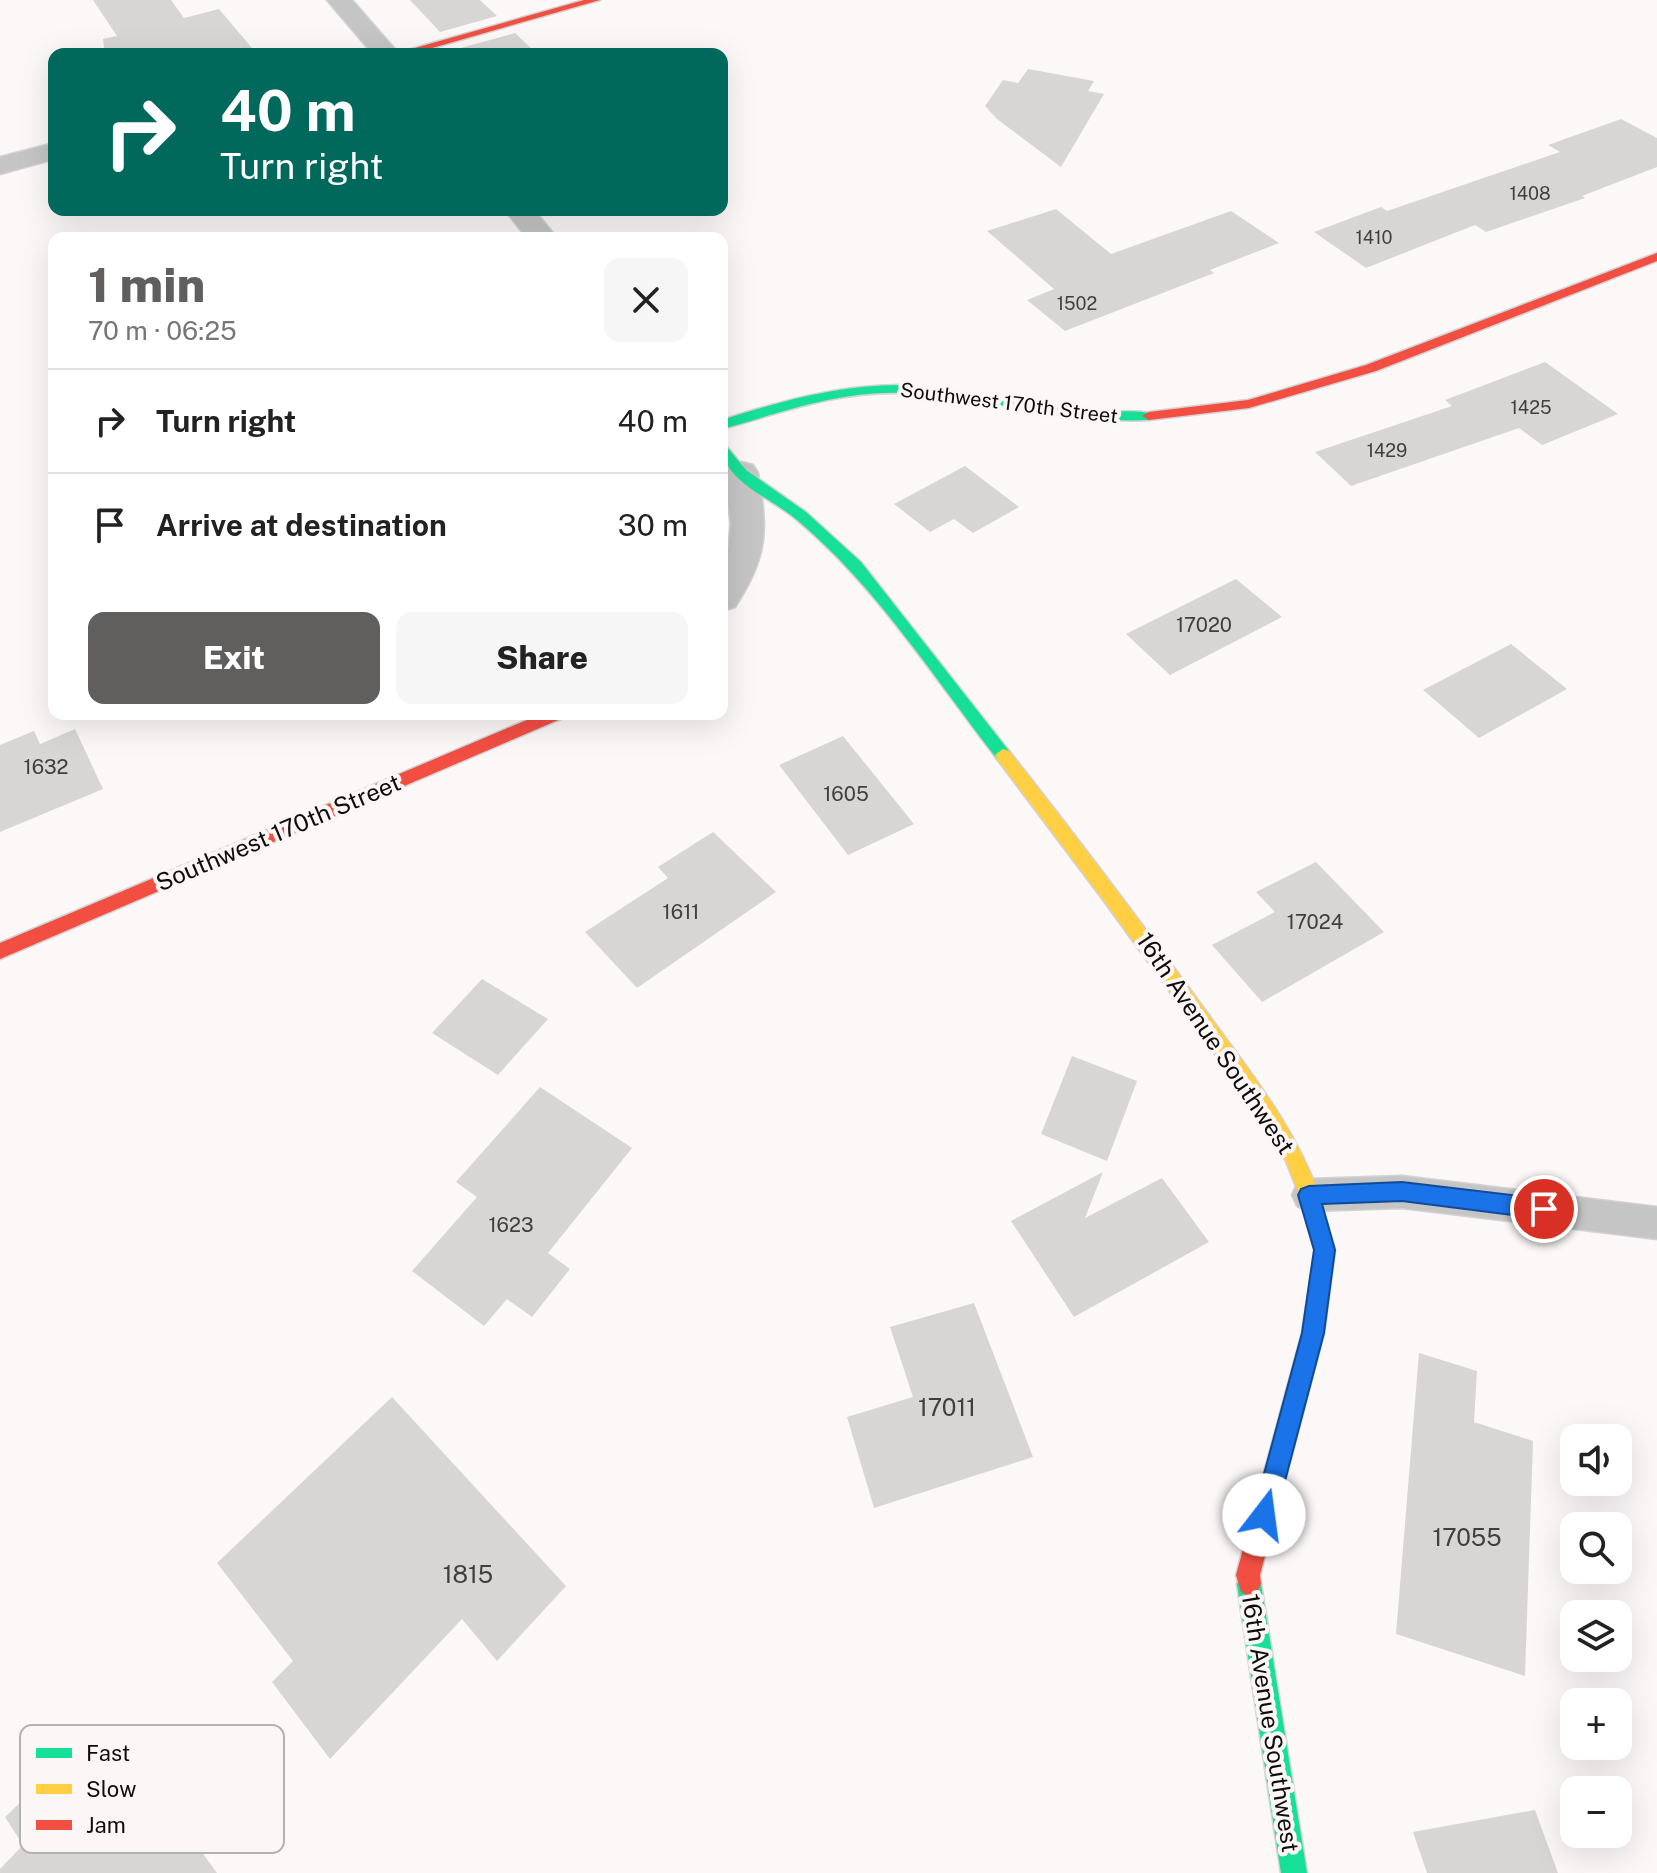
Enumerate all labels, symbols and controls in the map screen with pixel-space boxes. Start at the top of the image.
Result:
text: 40 m [220,78,356,144]
icon: right [88,80,192,184]
text: Turn right [220,145,383,187]
house number: 1408 [1509,183,1551,204]
house number: 1410 [1356,227,1392,248]
text: 1 min [88,256,205,313]
button: close [604,258,688,342]
house number: 1502 [1057,293,1097,314]
text: 70 m · 06:25 [88,315,237,346]
street label: Southwest 170th Street [899,378,1119,428]
house number: 1425 [1511,397,1551,418]
icon: right [88,399,132,443]
text: Turn right [156,403,296,439]
text: 40 m [618,403,688,439]
house number: 1429 [1367,440,1407,461]
icon: arrive [88,503,132,547]
text: Arrive at destination [156,507,447,543]
text: 30 m [618,507,688,543]
button: Exit [88,612,380,704]
button: Share [396,612,688,704]
house number: 17020 [1176,613,1232,637]
house number: 1632 [24,755,68,779]
street label: Southwest 170th Street [152,768,404,896]
house number: 1605 [823,782,869,806]
house number: 1611 [663,900,699,924]
house number: 17024 [1287,910,1343,934]
street label: 16th Avenue Southwest [1131,927,1301,1159]
pin [1510,1175,1578,1243]
icon: arrive [1522,1187,1566,1231]
house number: 1623 [488,1213,534,1237]
house number: 17011 [918,1393,976,1421]
map controls [1560,1424,1632,1848]
button: sound [1560,1424,1632,1496]
position arrow [1222,1473,1306,1557]
button: search [1560,1512,1632,1584]
house number: 17055 [1432,1523,1502,1551]
house number: 1815 [443,1560,493,1588]
street label: 16th Avenue Southwest [1237,1592,1305,1854]
button: layers [1560,1600,1632,1672]
button: + [1560,1688,1632,1760]
legend [20,1725,284,1853]
text: Fast [86,1740,130,1766]
text: Slow [86,1776,136,1802]
button: − [1560,1776,1632,1848]
text: Jam [86,1812,126,1838]

